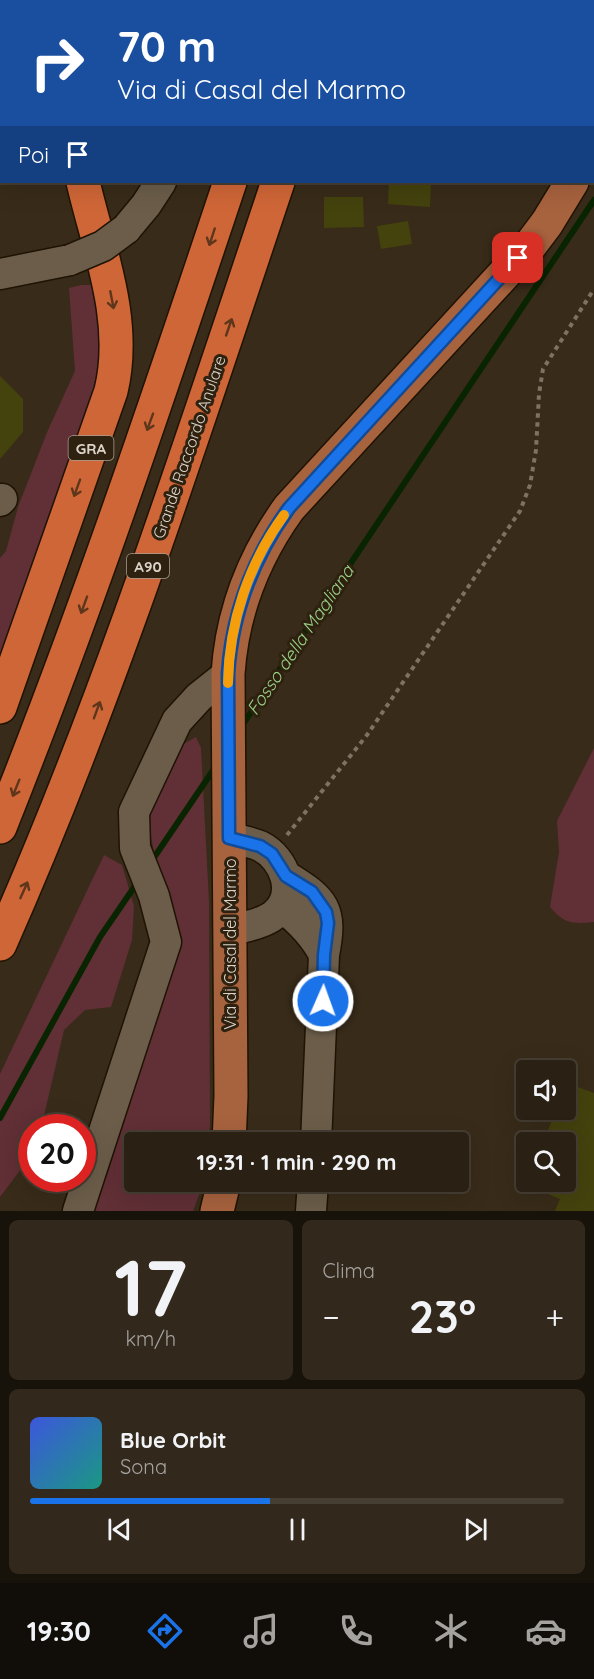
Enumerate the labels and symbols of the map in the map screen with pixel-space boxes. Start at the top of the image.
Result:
one-way arrow [205,227,216,246]
pin [492,232,543,283]
one-way arrow [107,289,118,309]
one-way arrow [225,318,236,337]
street label: Grande Raccordo Anulare [148,353,230,541]
one-way arrow [144,412,155,431]
road number: GRA [68,436,113,460]
one-way arrow [70,478,81,497]
road number: A90 [127,554,169,578]
water label: Fosso della Magliana [241,560,359,719]
one-way arrow [77,595,88,614]
one-way arrow [92,701,103,719]
one-way arrow [9,778,20,797]
street label: Via di Casal del Marmo [220,858,240,1030]
one-way arrow [18,882,30,900]
position arrow [291,969,355,1033]
speed limit sign: 20 [18,1114,96,1192]

